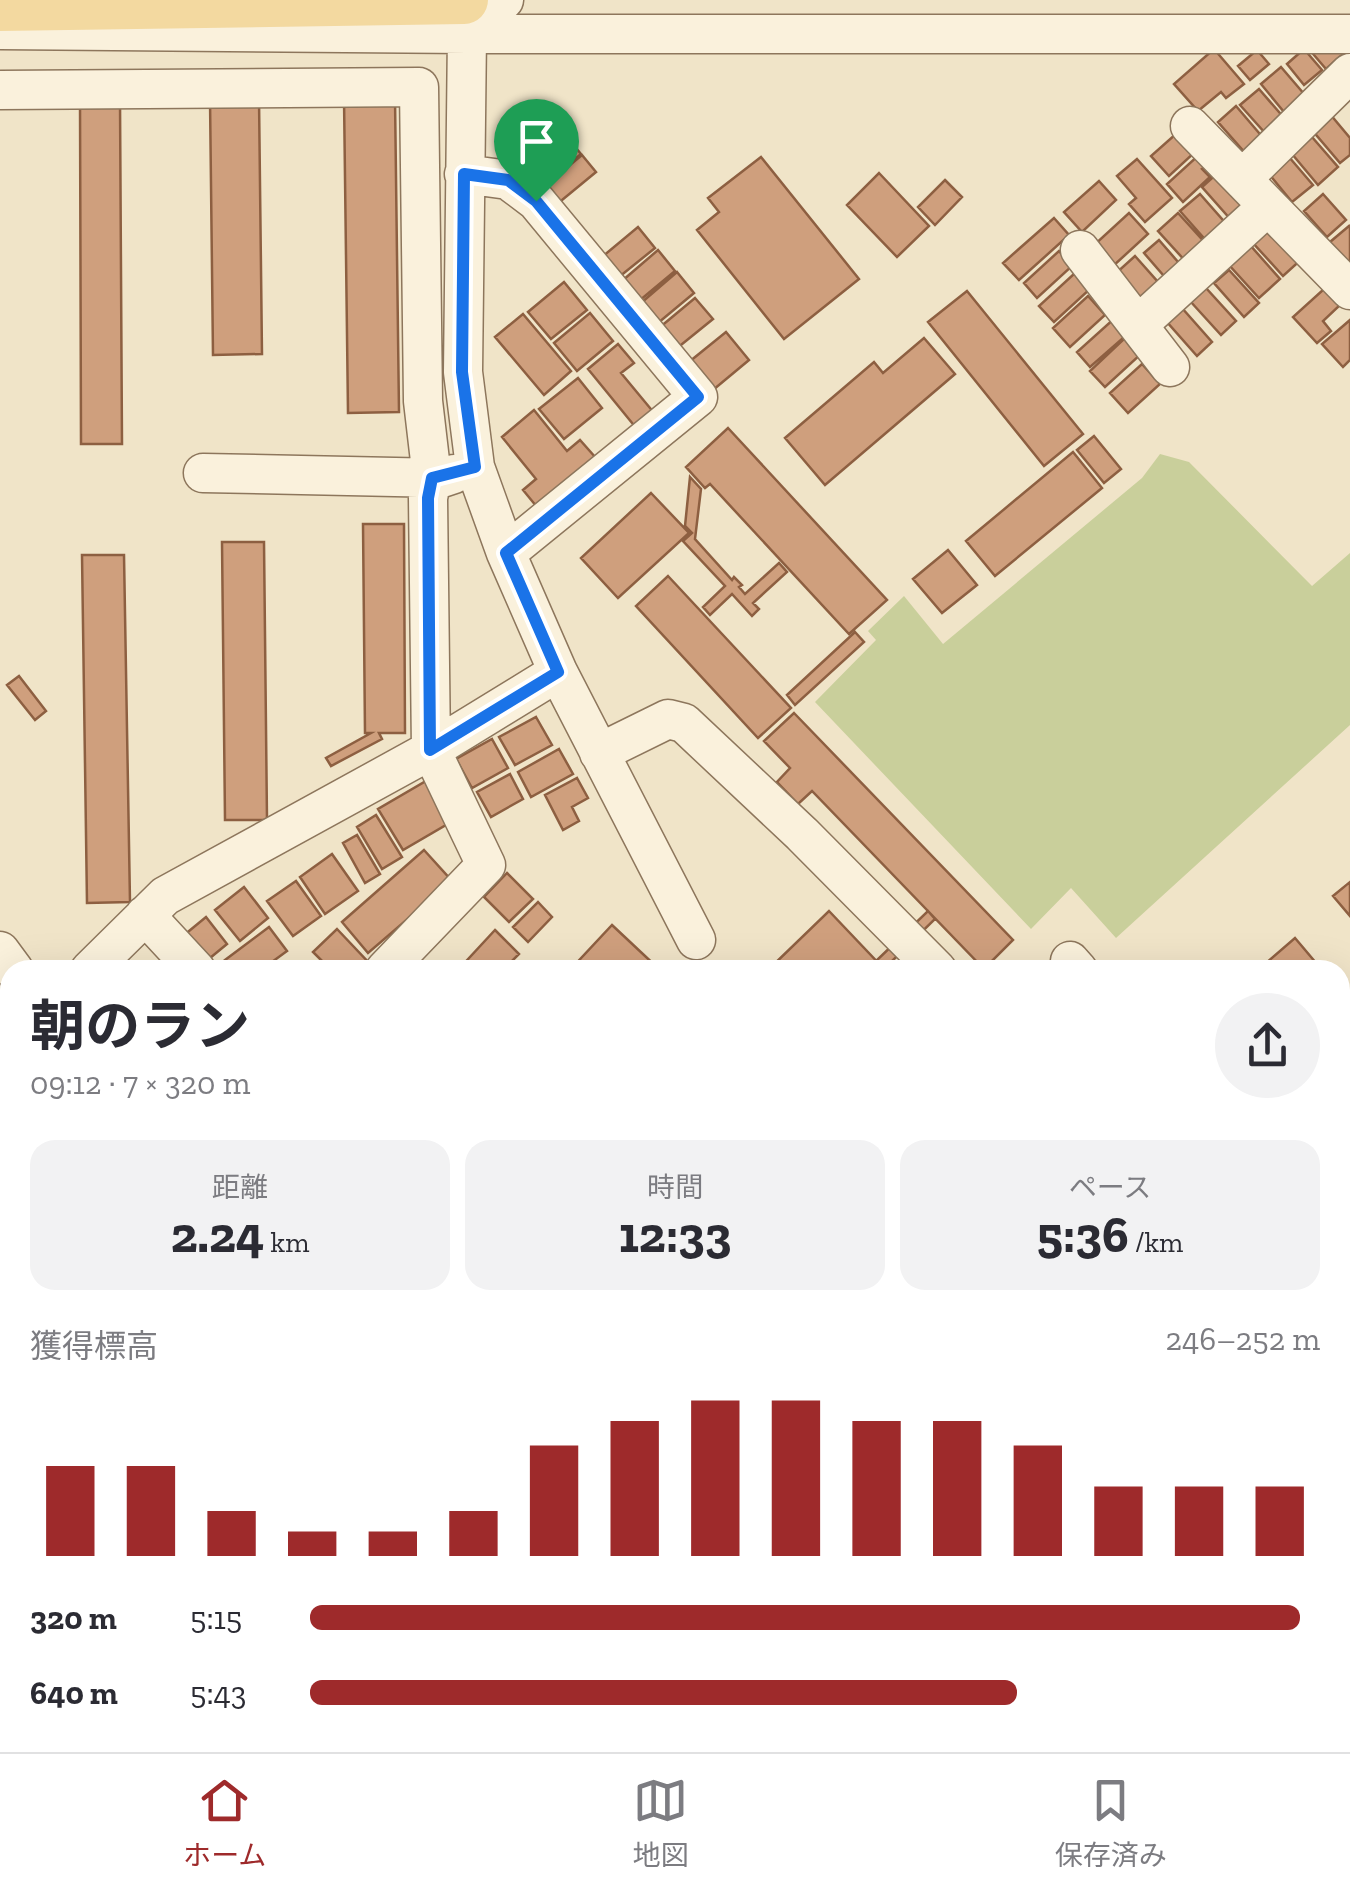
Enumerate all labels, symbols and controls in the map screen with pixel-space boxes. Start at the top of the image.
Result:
pin [494,99,579,202]
icon: arrive [509,114,564,169]
text: 朝のラン [30,993,250,1059]
button: share [1215,993,1320,1098]
text: 09:12 · 7 × 320 m [30,1064,250,1102]
text: 距離 [212,1171,268,1204]
text: 時間 [647,1171,703,1204]
text: ペース [1069,1171,1151,1204]
text: 2.24 [171,1205,264,1265]
text: 12:33 [619,1205,731,1265]
text: 5:36 [1037,1205,1129,1265]
text: km [264,1226,309,1259]
text: /km [1129,1226,1183,1259]
text: 246–252 m [1166,1320,1320,1358]
text: 獲得標高 [30,1327,158,1365]
text: 320 m [30,1599,117,1637]
text: 5:15 [190,1599,242,1637]
text: 640 m [30,1674,118,1712]
text: 5:43 [190,1674,246,1712]
tab: ホーム [183,1773,266,1873]
tab: 地図 [633,1773,689,1873]
tab: 保存済み [1055,1773,1167,1873]

